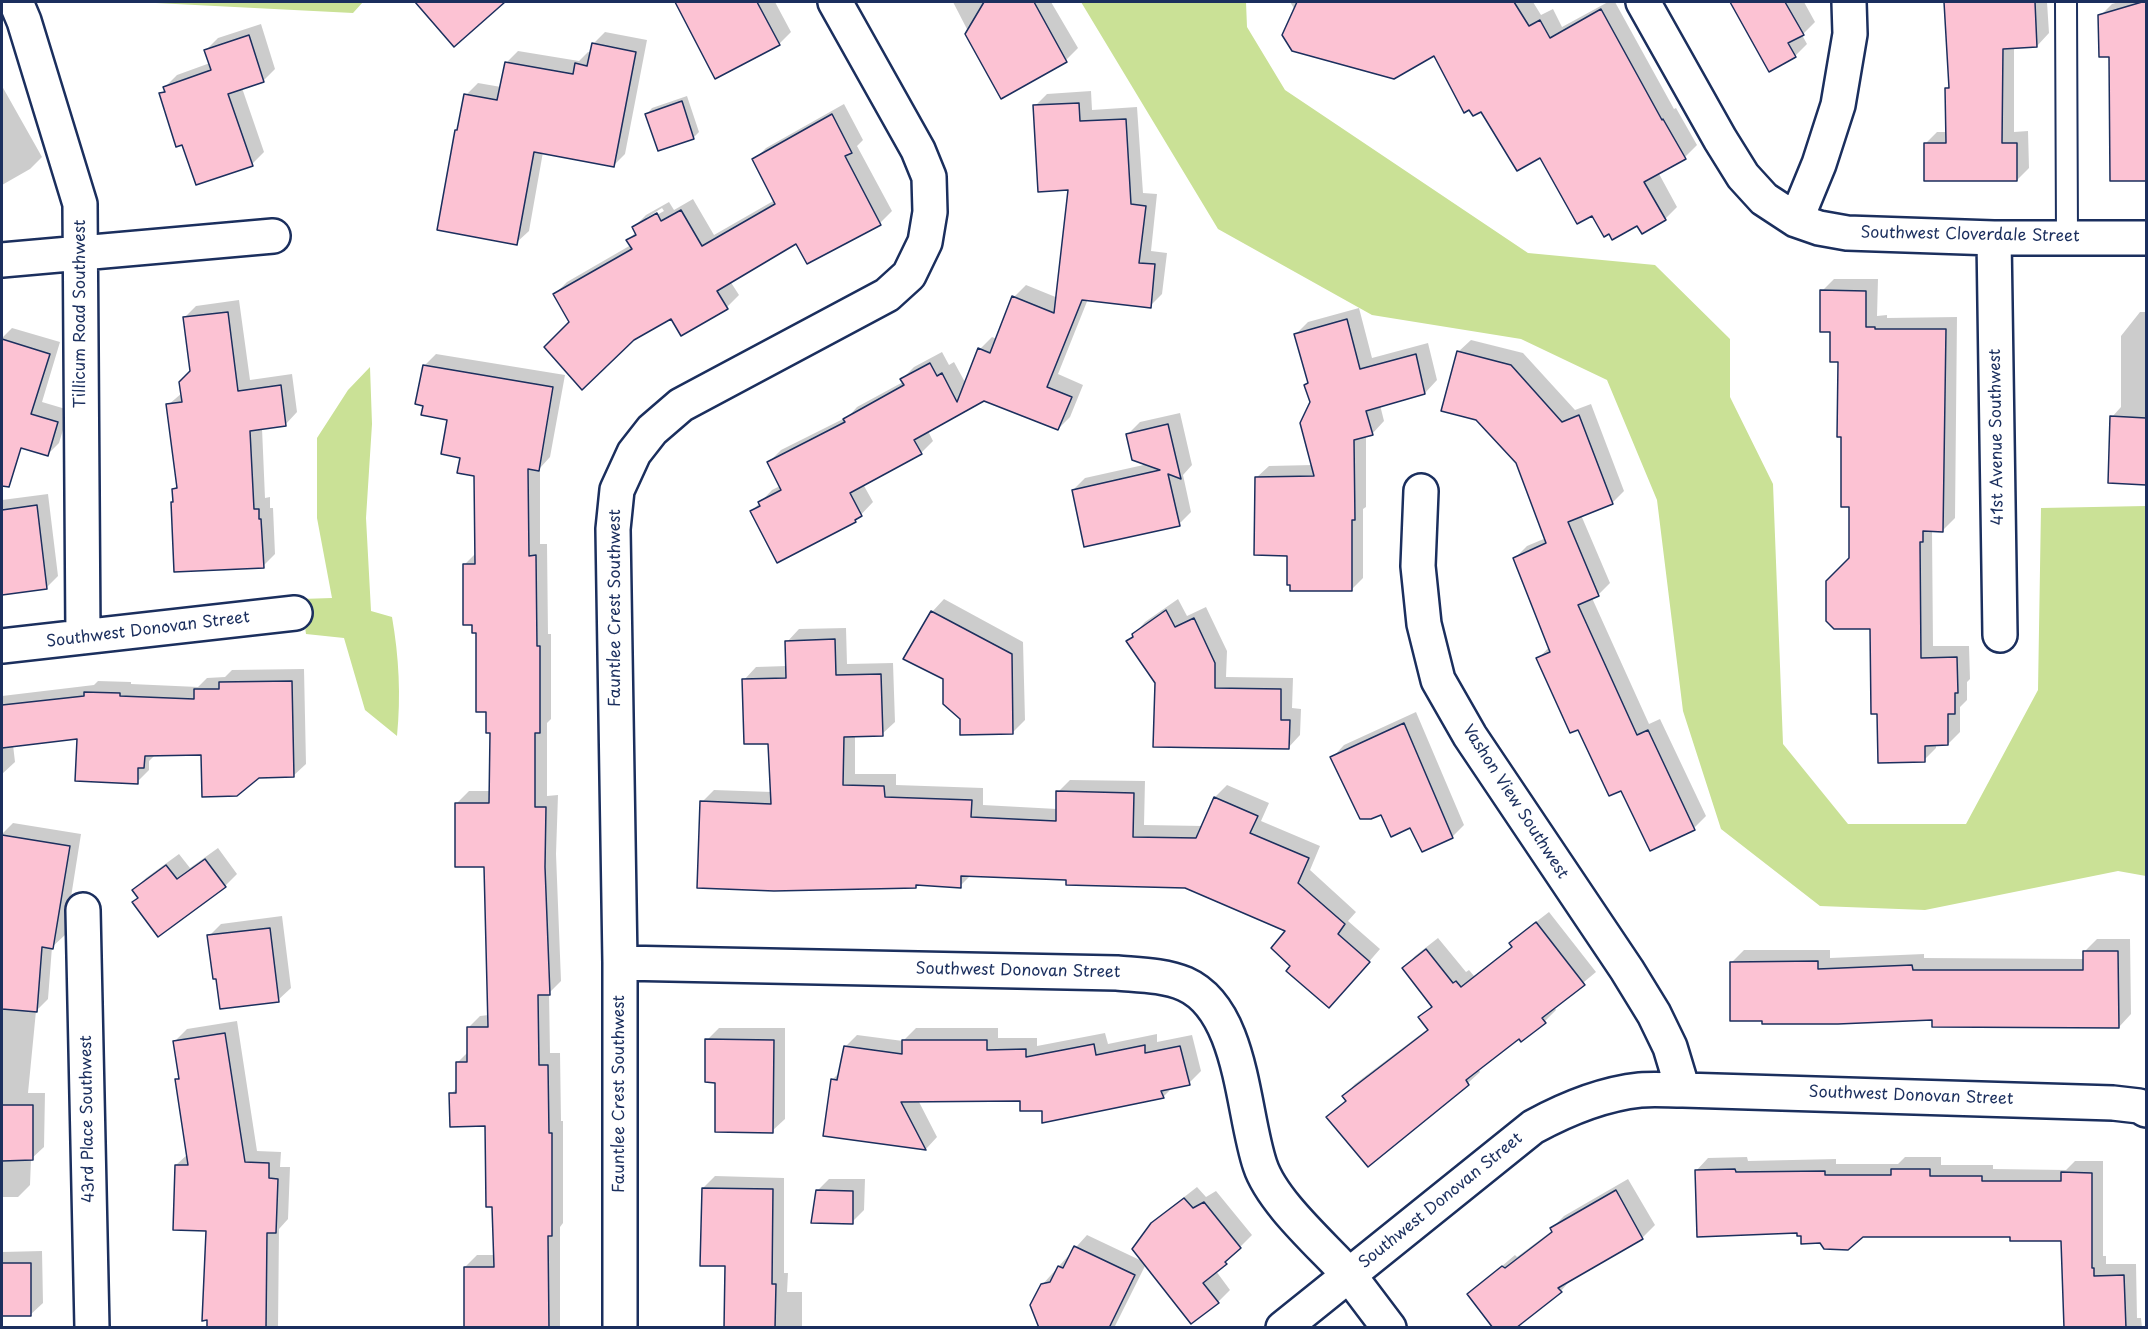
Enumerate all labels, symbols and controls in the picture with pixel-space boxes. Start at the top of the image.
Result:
street label: Tillicum Road Southwest [71,220,91,408]
street label: Southwest Cloverdale Street [1860,223,2080,247]
street label: 41st Avenue Southwest [1986,349,2008,525]
street label: Fauntlee Crest Southwest [606,509,626,707]
street label: Southwest Donovan Street [45,608,251,652]
street label: Vashon View Southwest [1458,721,1572,883]
street label: Southwest Donovan Street [915,960,1121,982]
street label: Fauntlee Crest Southwest [610,995,630,1193]
street label: 43rd Place Southwest [77,1035,99,1203]
street label: Southwest Donovan Street [1808,1083,2014,1109]
street label: Southwest Donovan Street [1355,1129,1527,1273]

